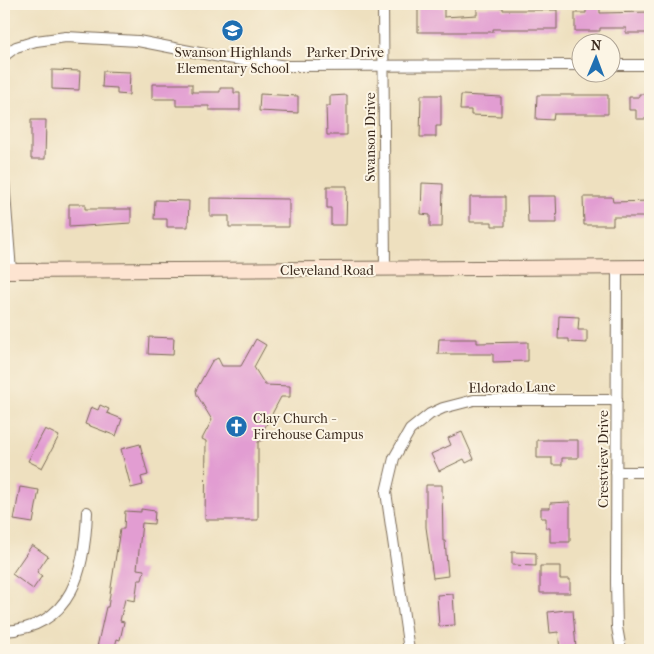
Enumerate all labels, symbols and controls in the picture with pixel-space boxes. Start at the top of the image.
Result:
school or university icon: Swanson Highlands Elementary School [221,18,245,42]
north arrow [572,32,622,82]
text: N [591,37,602,54]
place label: Swanson Highlands Elementary School [175,44,291,77]
street label: Parker Drive [306,44,384,61]
street label: Swanson Drive [362,92,379,182]
street label: Cleveland Road [280,262,374,279]
street label: Eldorado Lane [468,378,556,397]
place label: Clay Church - Firehouse Campus [253,410,363,443]
street label: Crestview Drive [595,410,612,508]
church icon: Clay Church - Firehouse Campus [225,414,249,438]

